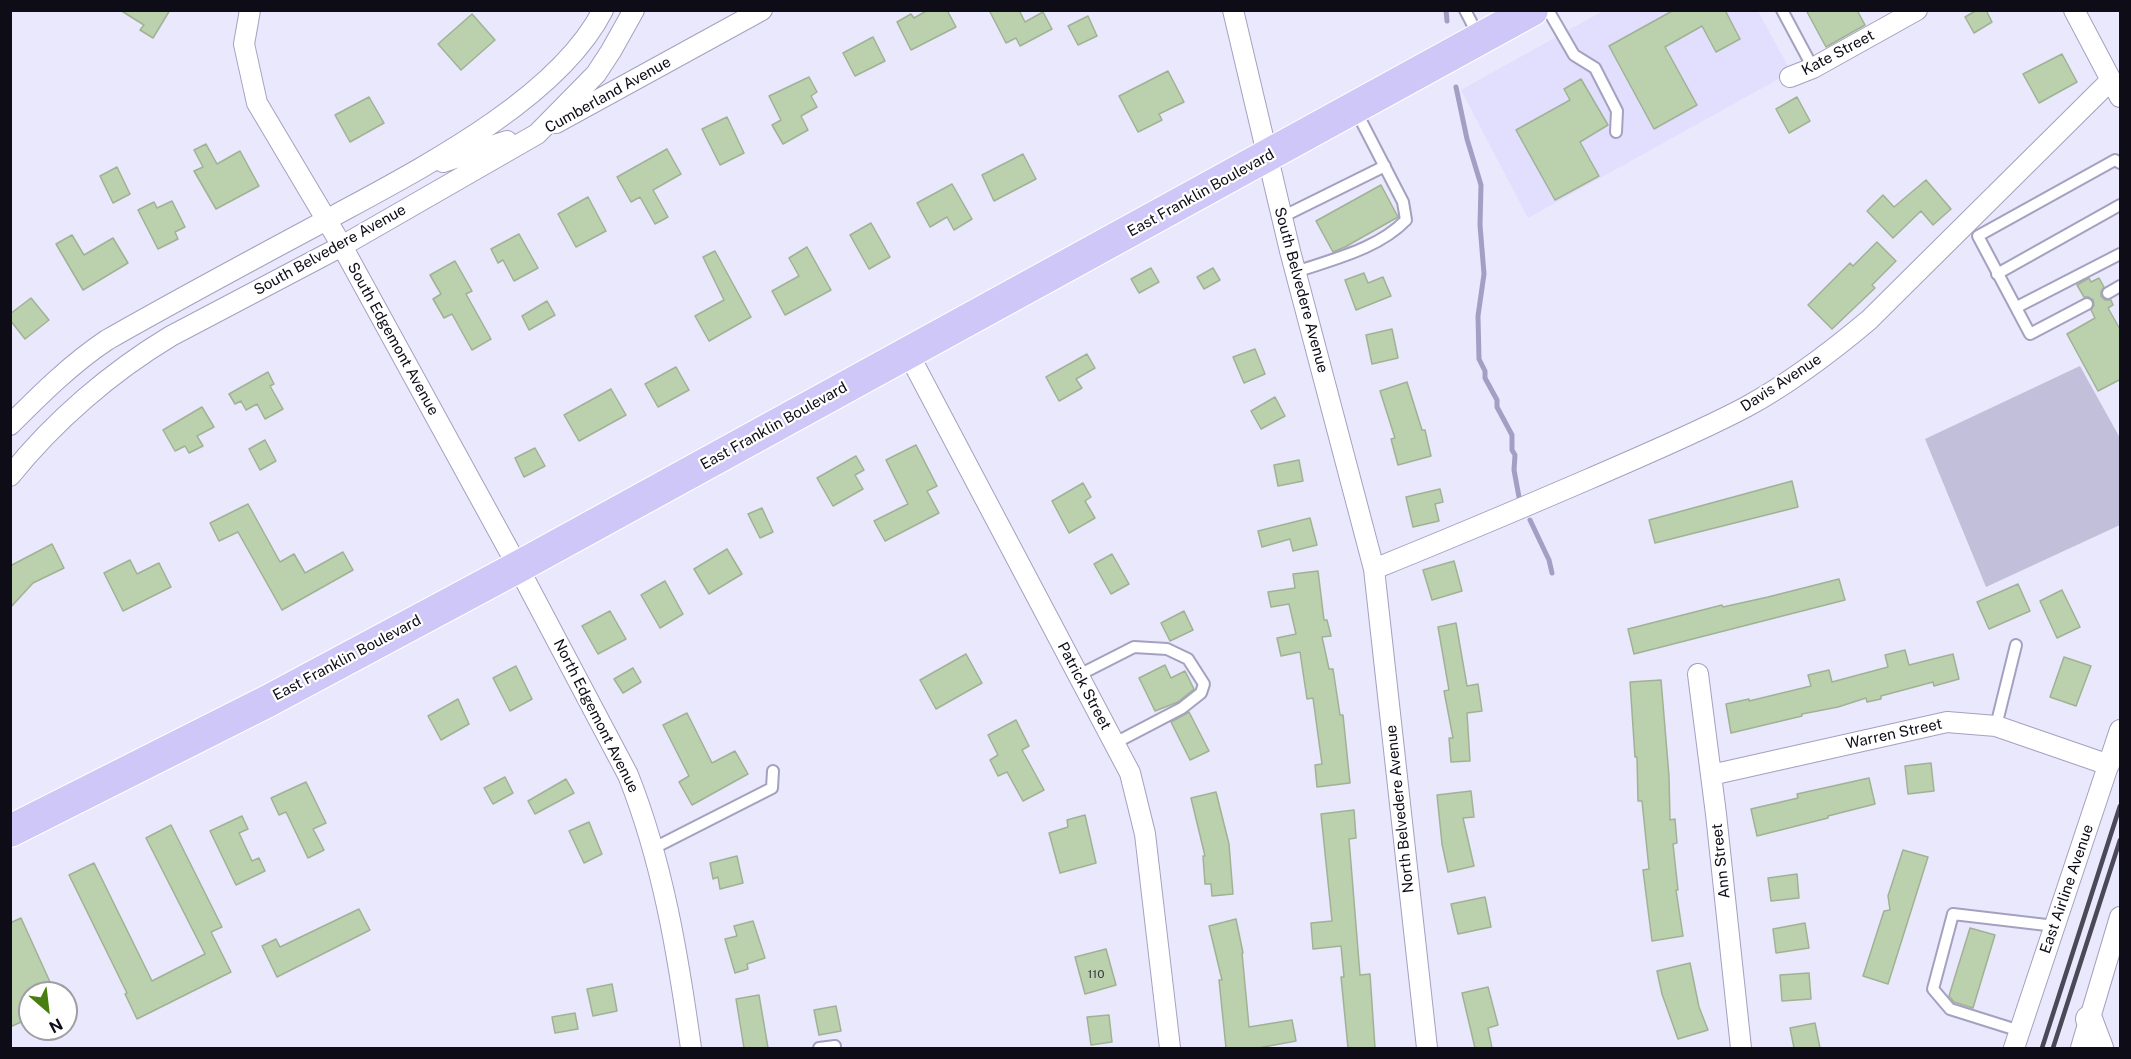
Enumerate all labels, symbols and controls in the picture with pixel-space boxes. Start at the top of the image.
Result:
street label: Kate Street [1799,26,1877,80]
street label: Cumberland Avenue [542,53,674,137]
street label: East Franklin Boulevard [1124,145,1278,241]
street label: South Belvedere Avenue [251,201,409,299]
street label: South Belvedere Avenue [1270,205,1332,375]
street label: South Edgemont Avenue [343,259,443,419]
street label: Davis Avenue [1737,350,1825,416]
street label: East Franklin Boulevard [697,378,851,474]
street label: East Franklin Boulevard [270,611,424,705]
street label: North Edgemont Avenue [549,636,643,796]
street label: Patrick Street [1053,639,1115,733]
street label: Warren Street [1844,715,1944,753]
street label: North Belvedere Avenue [1382,724,1418,894]
street label: East Airline Avenue [2036,822,2098,956]
street label: Ann Street [1708,823,1734,899]
house number: 110 [1087,967,1105,981]
north arrow [18,981,78,1041]
text: N [46,1014,66,1037]

